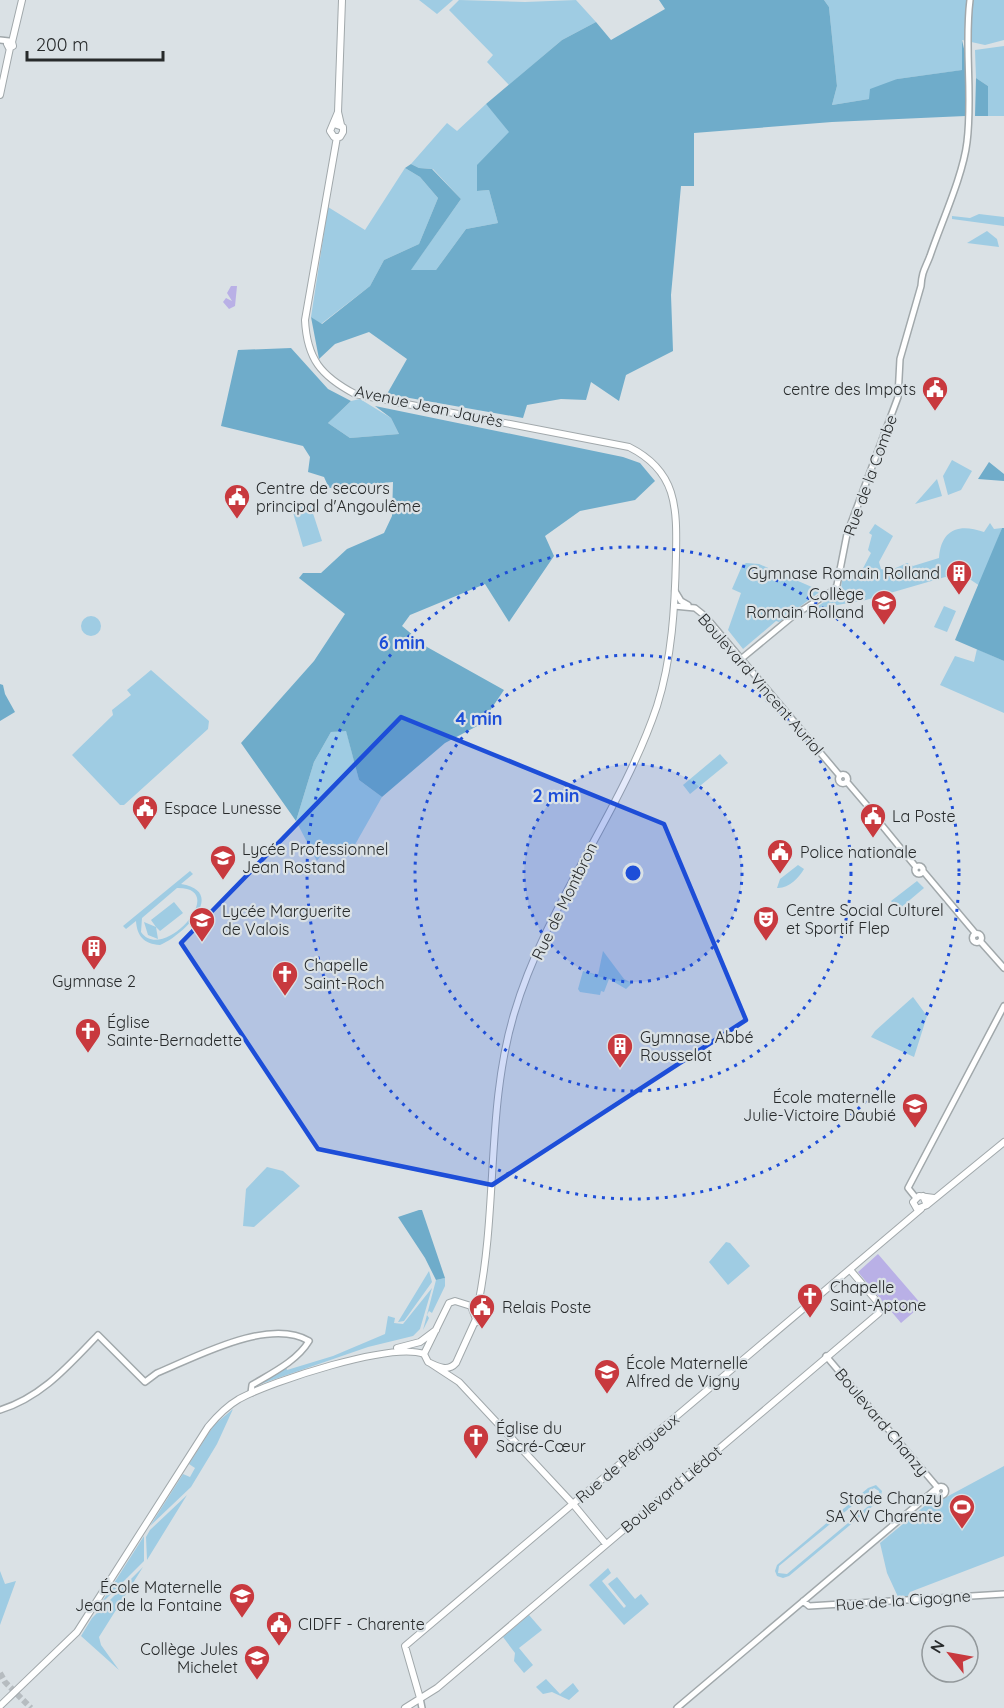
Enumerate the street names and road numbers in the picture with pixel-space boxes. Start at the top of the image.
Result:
street label: Avenue Jean Jaurès [353,381,505,431]
street label: Rue de la Combe [839,412,901,538]
street label: Boulevard Vincent Auriol [694,609,828,759]
street label: Rue de Montbron [527,839,601,963]
street label: Boulevard Chanzy [831,1364,933,1480]
street label: Rue de Périgueux [571,1409,683,1507]
street label: Boulevard Liédot [617,1441,725,1537]
street label: Rue de la Cigogne [835,1585,971,1615]

